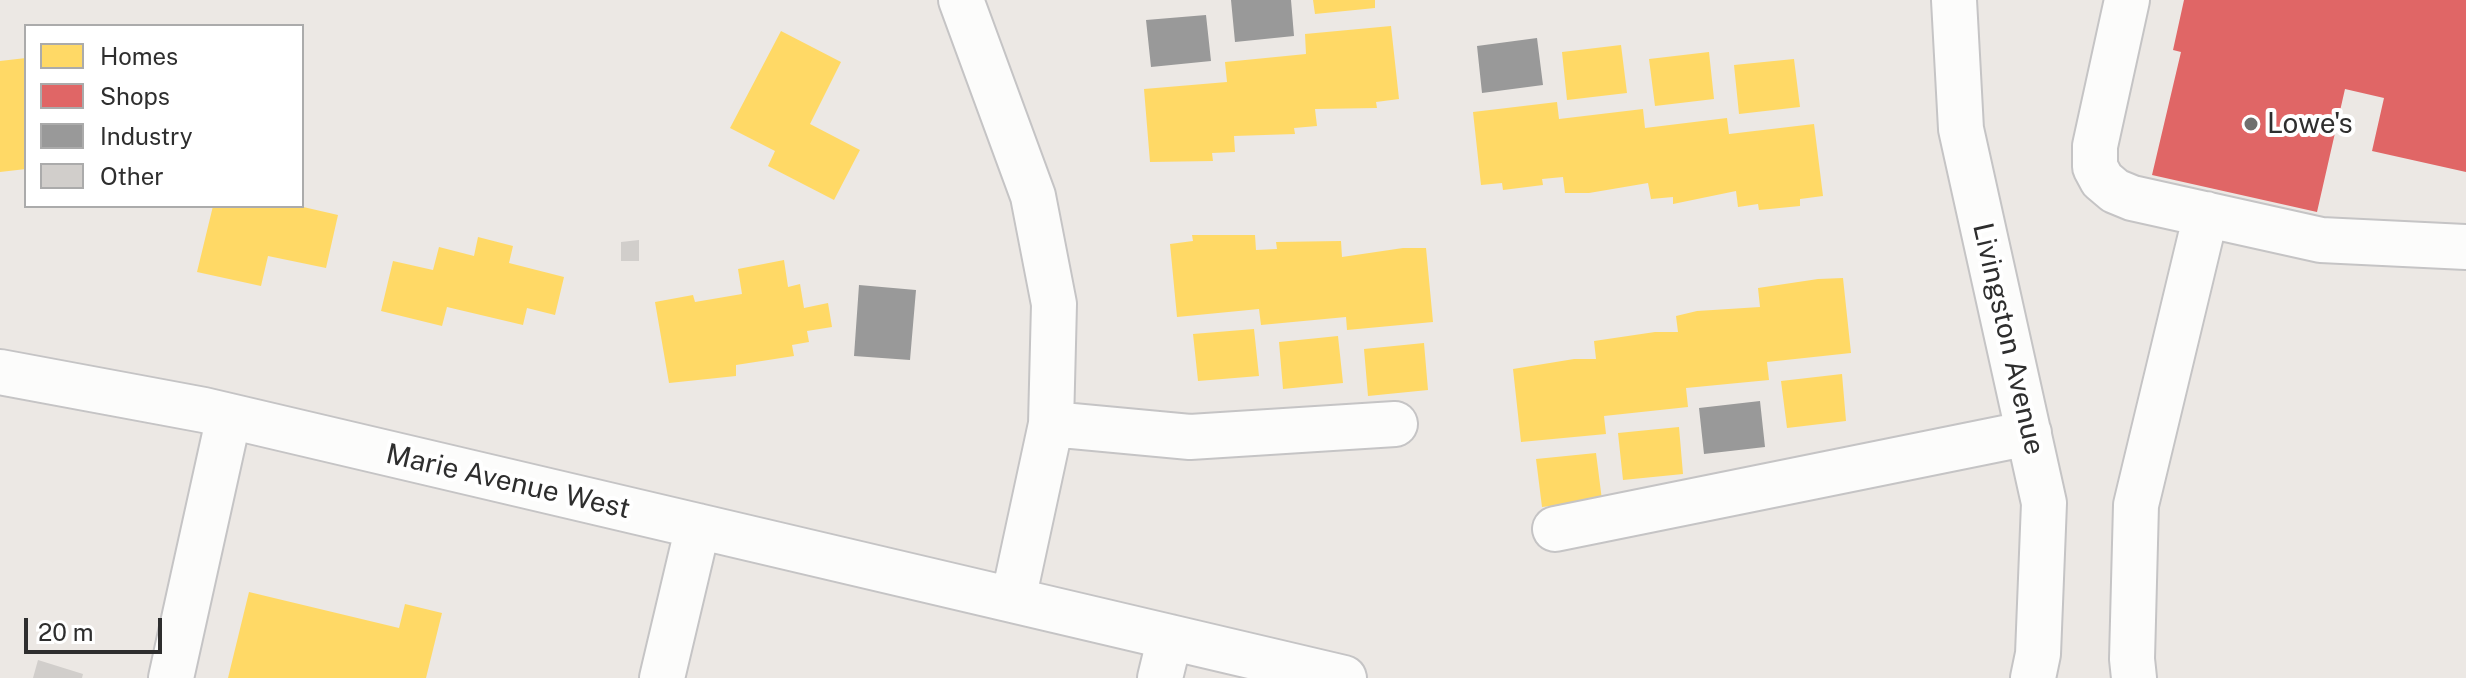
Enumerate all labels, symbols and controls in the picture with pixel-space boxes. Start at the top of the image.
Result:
legend [24,24,304,208]
text: Homes [100,42,178,70]
text: Shops [100,82,170,110]
place label: Lowe's [2267,107,2353,141]
marker: Lowe's [2242,115,2260,133]
text: Industry [100,122,193,150]
text: Other [100,162,164,190]
street label: Livingston Avenue [1965,220,2051,458]
street label: Marie Avenue West [383,438,633,526]
scale bar [28,602,166,652]
text: 20 m [38,618,94,646]

